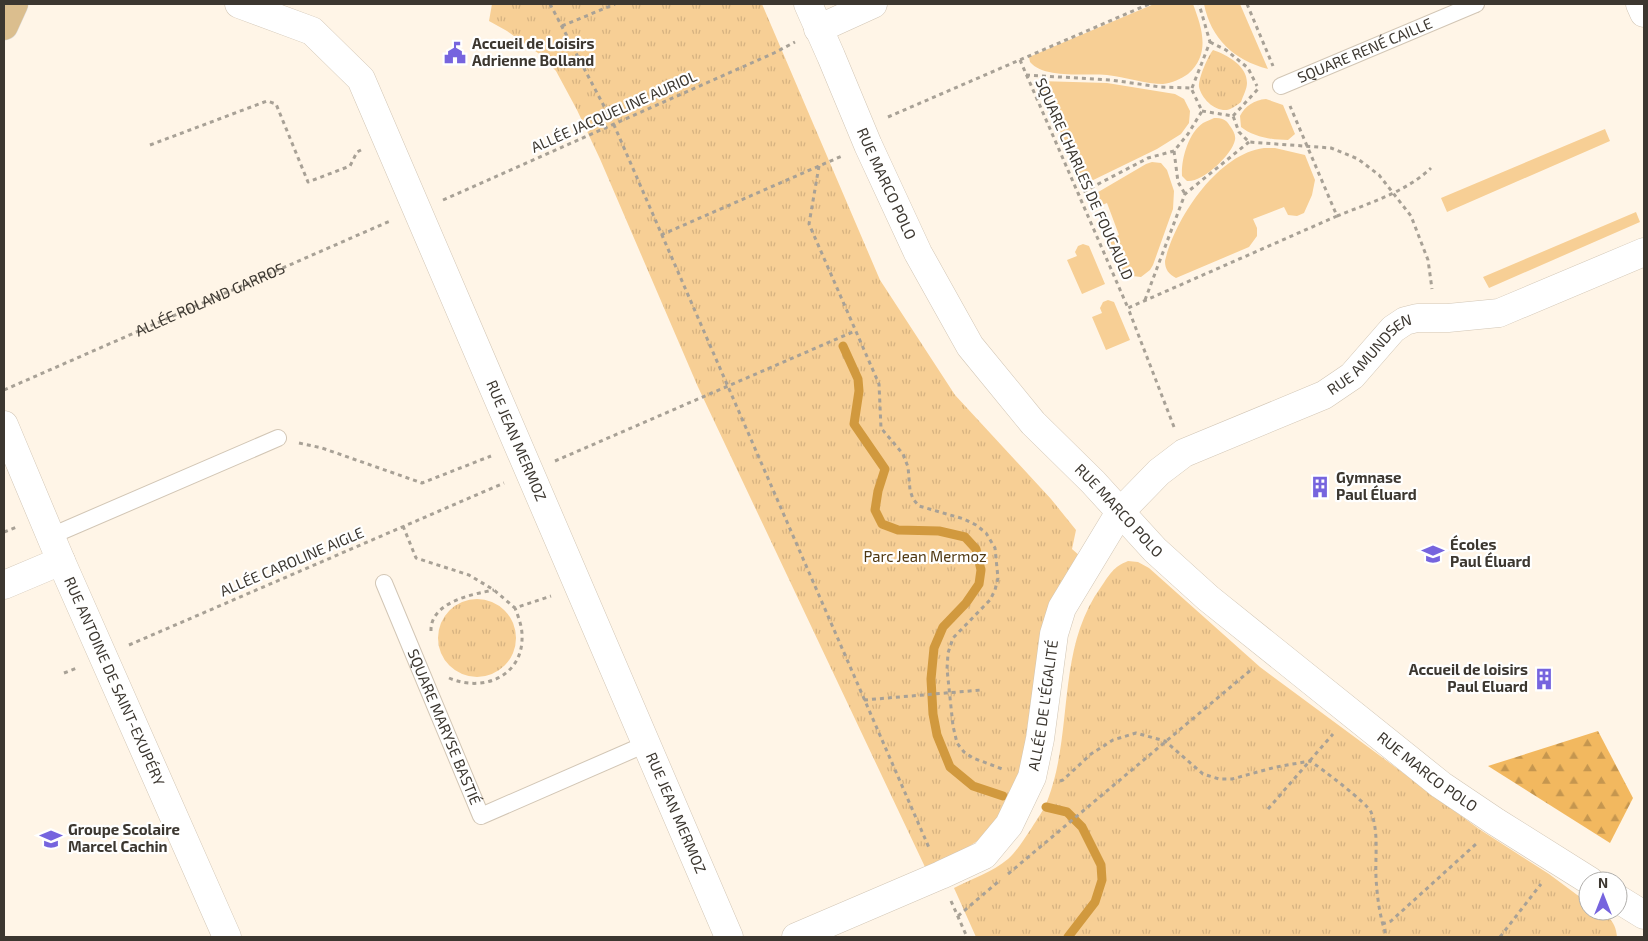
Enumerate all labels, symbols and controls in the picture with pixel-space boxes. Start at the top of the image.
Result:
street label: SQUARE RENÉ CAILLE [1294,13,1435,86]
place label: Accueil de Loisirs Adrienne Bolland [472,34,594,69]
public building icon: Accueil de Loisirs Adrienne Bolland [442,40,468,66]
street label: ALLÉE JACQUELINE AURIOL [528,66,700,157]
street label: SQUARE CHARLES DE FOUCAULD [1031,75,1138,283]
street label: RUE MARCO POLO [854,125,920,242]
street label: ALLÉE ROLAND GARROS [132,258,287,339]
street label: RUE AMUNDSEN [1323,310,1413,398]
street label: RUE JEAN MERMOZ [483,377,551,504]
street label: RUE MARCO POLO [1072,459,1167,561]
place label: Gymnase Paul Éluard [1336,468,1417,503]
building icon: Gymnase Paul Éluard [1307,474,1333,500]
street label: ALLÉE CAROLINE AIGLE [217,523,366,600]
place label: Écoles Paul Éluard [1450,534,1531,570]
school or university icon: Écoles Paul Éluard [1420,541,1446,567]
park label: Parc Jean Mermoz [863,547,987,565]
street label: RUE ANTOINE DE SAINT-EXUPÉRY [61,574,169,789]
street label: ALLÉE DE L'ÉGALITÉ [1024,639,1061,772]
street label: SQUARE MARYSE BASTIÉ [404,646,485,807]
place label: Accueil de loisirs Paul Eluard [1409,660,1528,695]
building icon: Accueil de loisirs Paul Eluard [1531,666,1557,692]
street label: RUE MARCO POLO [1374,728,1481,815]
street label: RUE JEAN MERMOZ [643,749,711,876]
place label: Groupe Scolaire Marcel Cachin [68,820,180,855]
school or university icon: Groupe Scolaire Marcel Cachin [38,826,64,852]
north arrow [1578,871,1628,921]
text: N [1598,874,1608,891]

